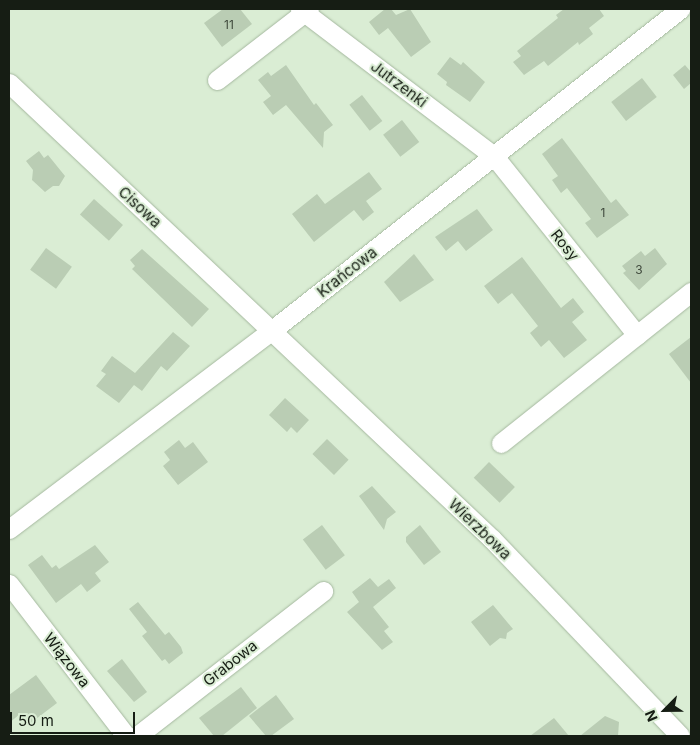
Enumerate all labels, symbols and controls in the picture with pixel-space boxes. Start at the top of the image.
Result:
house number: 11 [224,18,234,32]
street label: Jutrzenki [367,57,431,111]
street label: Cisowa [115,183,165,231]
house number: 1 [601,206,605,220]
street label: Rosy [547,226,583,264]
street label: Krańcowa [313,243,381,301]
house number: 3 [635,263,643,277]
street label: Wierzbowa [445,495,515,563]
street label: Wiązowa [40,629,94,691]
street label: Grabowa [199,636,261,690]
north arrow [640,685,690,735]
scale bar [12,702,138,734]
text: N [641,708,661,724]
text: 50 m [18,711,54,730]

